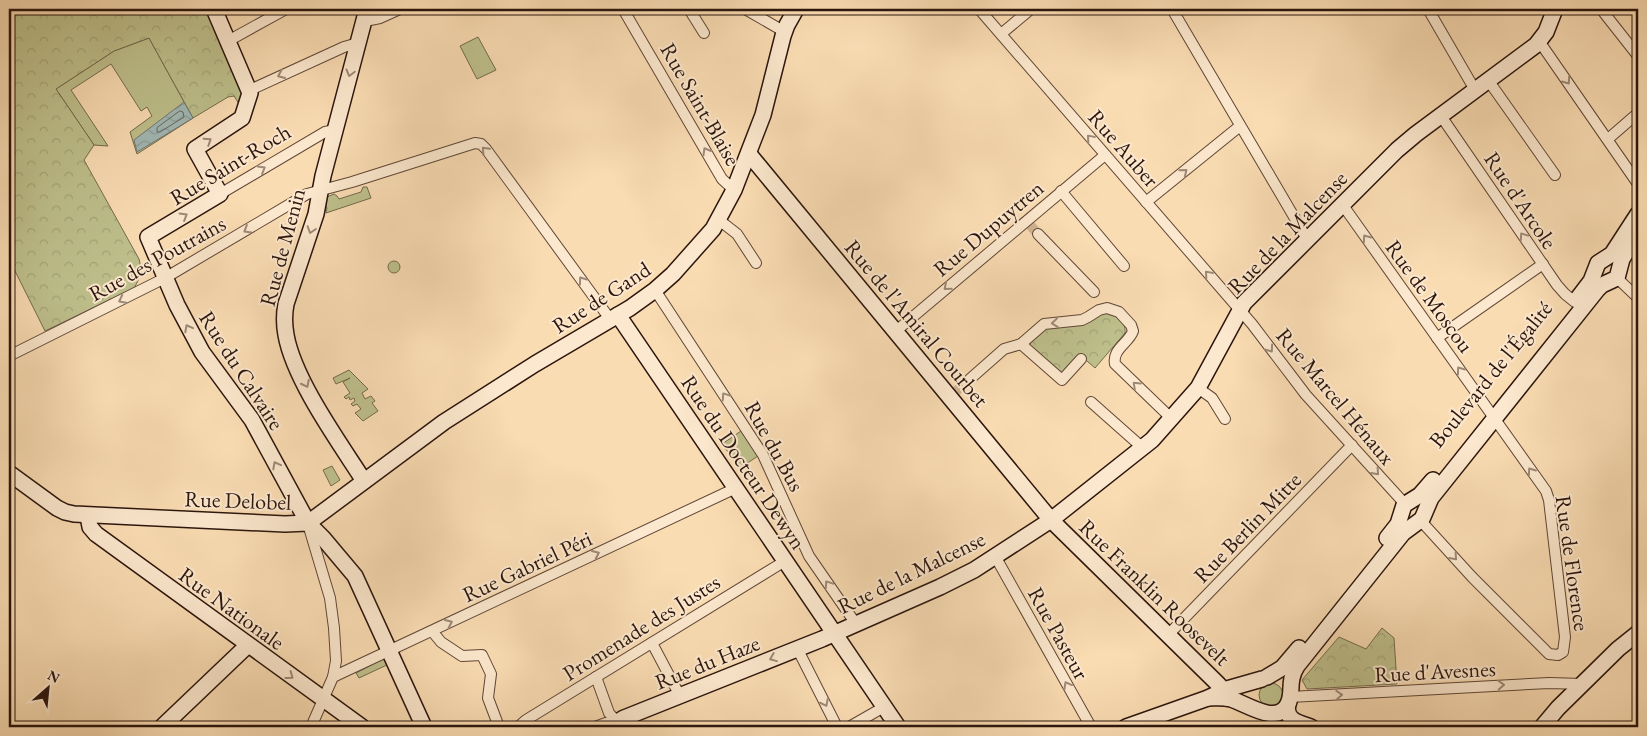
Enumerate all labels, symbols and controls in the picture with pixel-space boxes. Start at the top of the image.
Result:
street label: Rue Saint-Blaise [654,38,748,171]
one-way arrow [345,68,356,77]
one-way arrow [277,69,286,80]
one-way arrow [1561,75,1570,85]
street label: Rue Auber [1082,103,1166,194]
street label: Rue Saint-Roch [164,117,296,212]
one-way arrow [1087,134,1096,143]
one-way arrow [202,138,212,147]
one-way arrow [482,146,491,155]
street label: Rue d'Arcole [1477,146,1564,255]
one-way arrow [702,147,712,156]
street label: Rue de la Malcense [1221,164,1354,300]
one-way arrow [256,166,265,176]
one-way arrow [1178,169,1187,177]
street label: Rue Dupuytren [927,173,1050,283]
street label: Rue de Menin [253,185,312,309]
street label: Rue des Poutrains [84,209,231,308]
one-way arrow [178,212,187,222]
one-way arrow [244,223,253,233]
one-way arrow [307,225,317,234]
one-way arrow [1520,232,1530,241]
street label: Rue de l'Amiral Courbet [838,234,995,413]
one-way arrow [1363,234,1372,244]
street label: Rue de Moscou [1379,234,1481,359]
street label: Rue de Gand [546,254,657,340]
one-way arrow [1205,271,1214,280]
one-way arrow [579,277,587,286]
one-way arrow [944,282,953,291]
one-way arrow [118,294,127,304]
street label: Boulevard de l'Égalité [1422,295,1559,454]
street label: Rue du Calvaire [192,305,291,436]
one-way arrow [1051,317,1059,328]
street label: Rue Marcel Hénaux [1270,322,1402,471]
one-way arrow [184,325,194,334]
one-way arrow [1264,343,1273,353]
one-way arrow [1457,366,1466,376]
street label: Rue du Docteur Dewyn [674,370,813,555]
one-way arrow [299,379,309,388]
one-way arrow [1133,382,1142,391]
one-way arrow [722,393,731,402]
street label: Rue du Bus [738,396,811,497]
one-way arrow [273,461,283,470]
street label: Rue Berlin Mitte [1187,465,1308,589]
one-way arrow [1370,466,1379,475]
one-way arrow [1528,467,1537,476]
street label: Rue Delobel [184,484,292,517]
street label: Rue de Florence [1549,493,1596,633]
street label: Rue Franklin Roosevelt [1073,513,1236,672]
street label: Rue Gabriel Péri [458,524,597,609]
street label: Rue de la Malcense [833,524,990,621]
one-way arrow [591,550,600,560]
one-way arrow [1448,552,1457,561]
street label: Rue Nationale [173,560,291,657]
street label: Promenade des Justes [557,567,726,688]
one-way arrow [825,581,834,590]
street label: Rue Pasteur [1021,582,1096,685]
one-way arrow [444,619,453,630]
street label: Rue du Haze [651,628,764,697]
one-way arrow [769,652,778,663]
street label: Rue d'Avesnes [1374,654,1496,689]
north arrow [22,664,72,714]
text: N [45,666,64,687]
one-way arrow [284,670,293,678]
one-way arrow [1498,680,1506,691]
one-way arrow [1064,681,1074,690]
one-way arrow [1335,689,1343,700]
one-way arrow [819,698,829,707]

